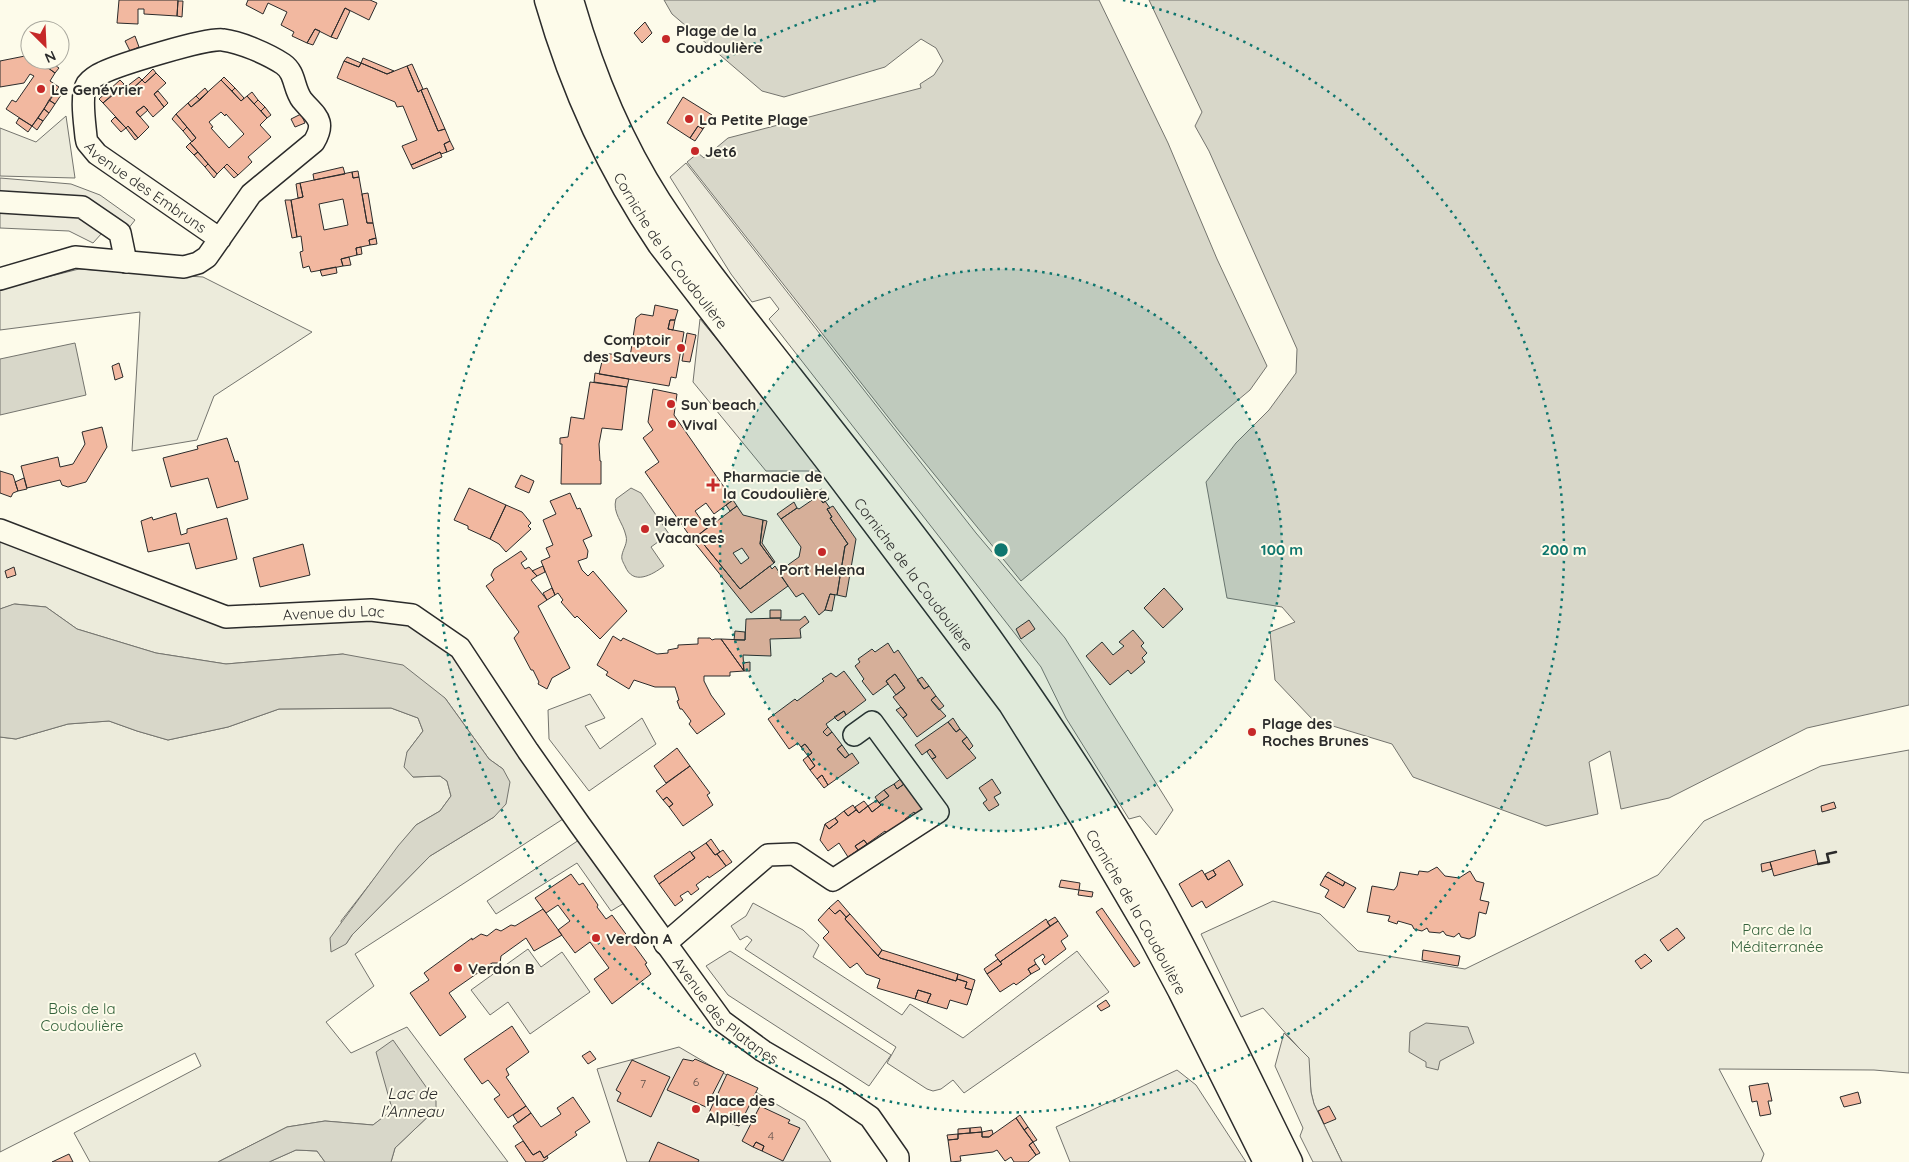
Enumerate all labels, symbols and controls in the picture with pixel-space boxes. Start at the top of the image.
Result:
north arrow [20,20,70,70]
place label: Plage de la Coudoulière [676,21,763,57]
marker: Plage de la Coudoulière [660,33,672,45]
text: N [42,47,59,67]
place label: Le Genévrier [51,80,144,99]
marker: Le Genévrier [35,83,47,95]
place label: La Petite Plage [699,110,808,129]
marker: La Petite Plage [683,113,695,125]
street label: Avenue des Embruns [81,137,211,237]
place label: Jet6 [705,142,737,161]
marker: Jet6 [689,145,701,157]
street label: Corniche de la Coudoulière [610,169,732,332]
place label: Comptoir des Saveurs [583,330,671,366]
marker: Comptoir des Saveurs [675,342,687,354]
place label: Sun beach [681,395,756,414]
marker: Sun beach [665,398,677,410]
place label: Vival [682,415,718,434]
marker: Vival [666,418,678,430]
place label: Pharmacie de la Coudoulière [723,467,827,503]
marker: Pharmacie de la Coudoulière [707,479,719,491]
street label: Corniche de la Coudoulière [850,494,978,655]
place label: Pierre et Vacances [655,511,724,547]
marker: Pierre et Vacances [639,523,651,535]
text: 100 m [1261,540,1303,559]
text: 200 m [1542,540,1587,559]
centre of rings [992,541,1010,559]
marker: Port Helena [816,546,828,558]
place label: Port Helena [779,560,865,579]
street label: Avenue du Lac [282,600,386,624]
place label: Plage des Roches Brunes [1262,714,1369,750]
marker: Plage des Roches Brunes [1246,726,1258,738]
street label: Corniche de la Coudoulière [1082,826,1191,998]
park label: Parc de la Méditerranée [1731,920,1823,956]
place label: Verdon A [606,929,673,948]
marker: Verdon A [590,932,602,944]
street label: Avenue des Platanes [669,953,782,1067]
place label: Verdon B [468,959,535,978]
marker: Verdon B [452,962,464,974]
park label: Bois de la Coudoulière [40,999,124,1035]
house number: 6 [693,1074,700,1089]
house number: 7 [640,1076,646,1091]
water label: Lac de l'Anneau [380,1083,445,1121]
place label: Place des Alpilles [706,1091,775,1127]
marker: Place des Alpilles [690,1103,702,1115]
house number: 4 [768,1128,774,1143]

